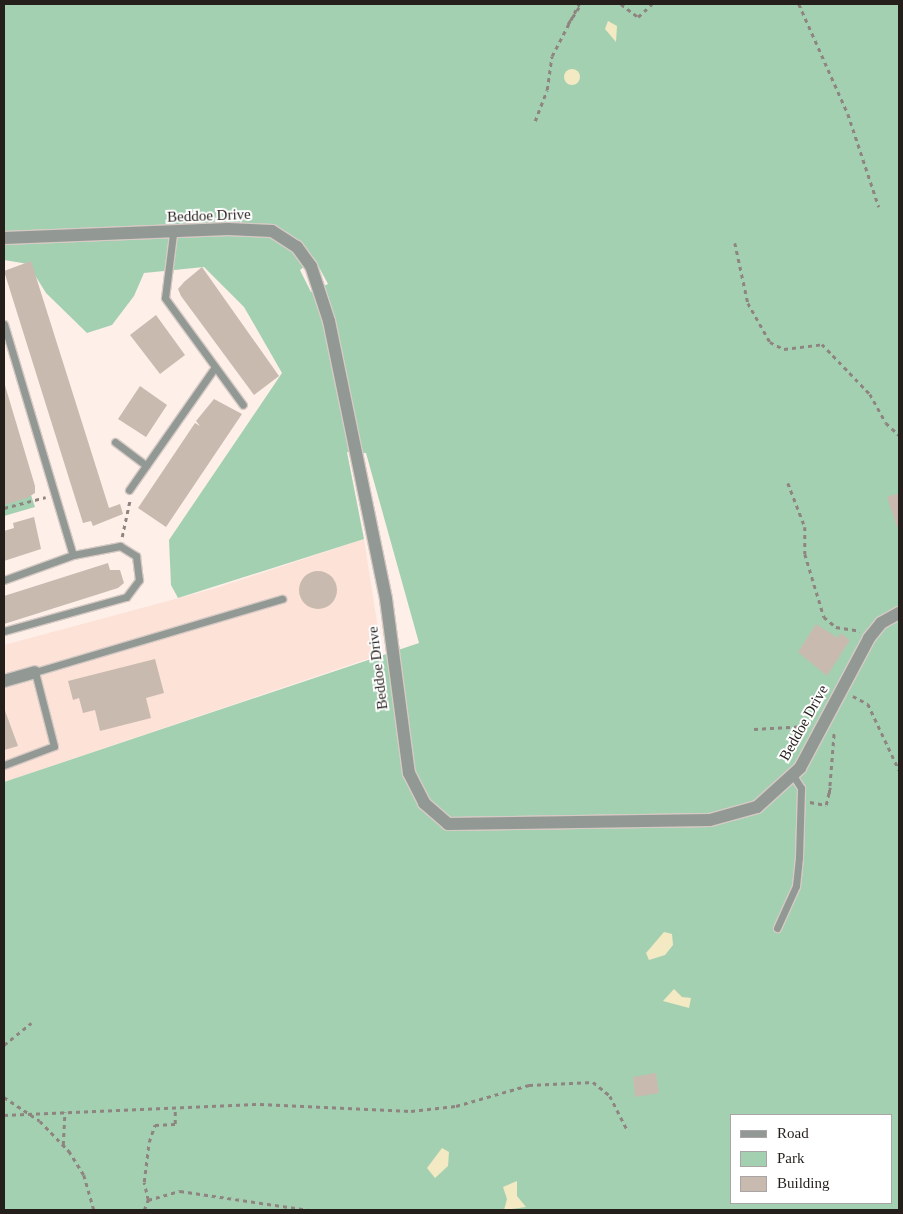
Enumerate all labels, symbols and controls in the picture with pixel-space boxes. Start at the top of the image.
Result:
street label: Beddoe Drive [167,206,251,226]
street label: Beddoe Drive [364,625,392,711]
street label: Beddoe Drive [776,682,832,764]
legend [730,1114,893,1204]
text: Road [777,1125,809,1141]
text: Park [777,1150,805,1166]
text: Building [777,1175,830,1191]

